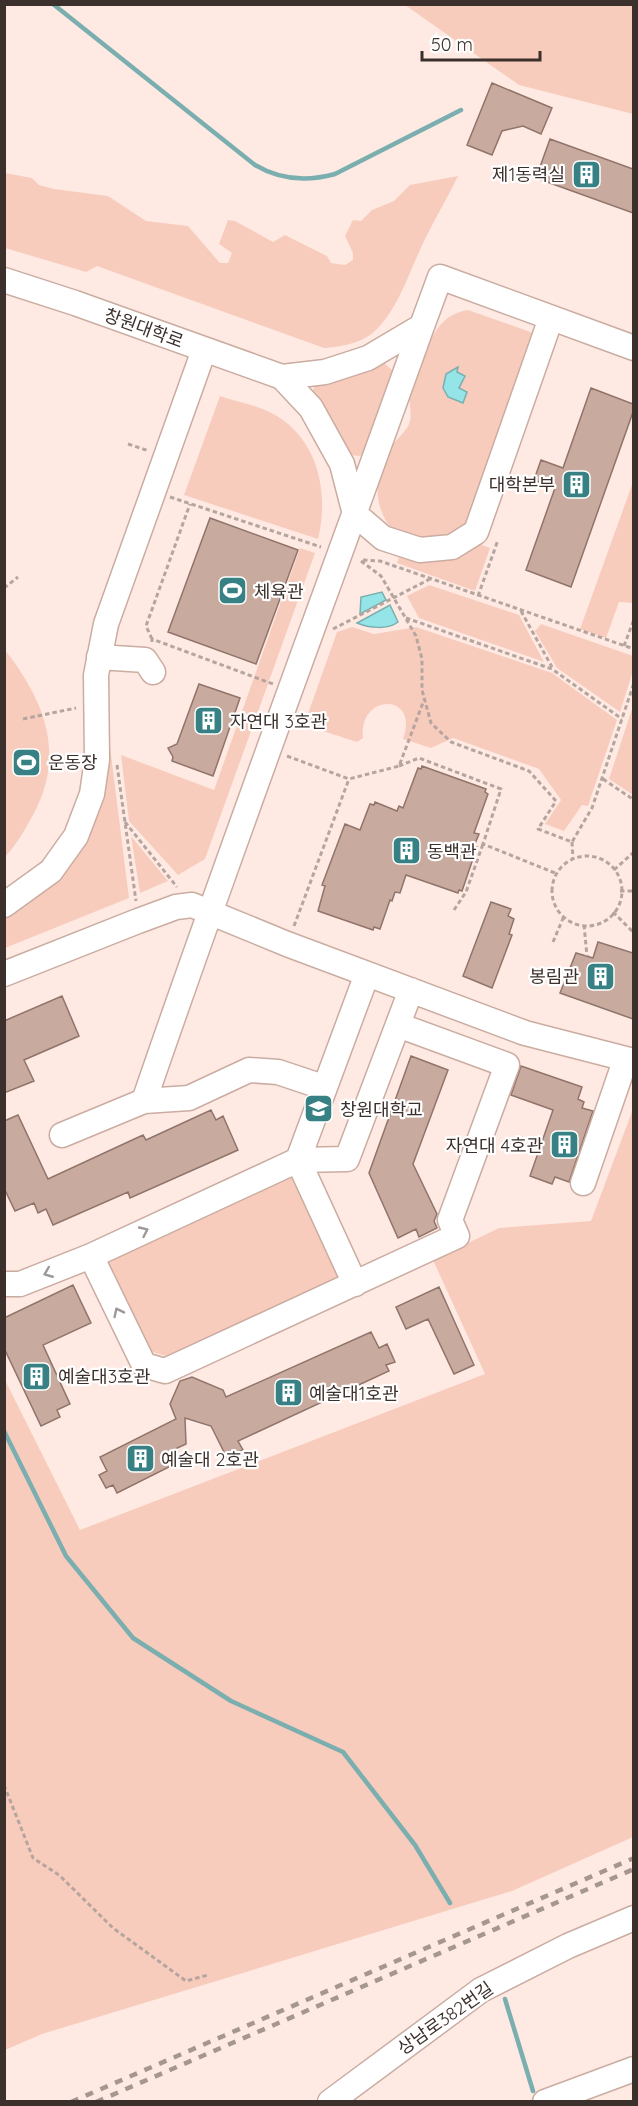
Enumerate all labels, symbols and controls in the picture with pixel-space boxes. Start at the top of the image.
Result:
scale bar [422,24,540,62]
text: 50 m [431,33,473,56]
building icon: 제1동력실 [570,158,602,190]
place label: 제1동력실 [492,163,565,186]
street label: 창원대학로 [101,303,187,353]
building icon: 대학본부 [560,468,592,500]
place label: 대학본부 [489,473,555,496]
sports icon: 체육관 [217,575,249,607]
place label: 체육관 [254,580,304,603]
building icon: 자연대 3호관 [193,705,225,737]
place label: 자연대 3호관 [230,710,328,733]
sports icon: 운동장 [11,746,43,778]
place label: 운동장 [48,751,98,774]
building icon: 동백관 [390,835,422,867]
place label: 동백관 [427,840,477,863]
building icon: 봉림관 [584,960,616,992]
place label: 봉림관 [529,965,579,988]
school or university icon: 창원대학교 [303,1093,335,1125]
place label: 창원대학교 [340,1098,423,1121]
building icon: 자연대 4호관 [548,1129,580,1161]
place label: 자연대 4호관 [446,1134,543,1157]
one-way arrow [138,1226,149,1238]
one-way arrow [44,1266,55,1278]
one-way arrow [114,1308,126,1319]
building icon: 예술대3호관 [21,1360,53,1392]
place label: 예술대3호관 [58,1365,151,1388]
building icon: 예술대1호관 [272,1377,304,1409]
place label: 예술대1호관 [309,1382,399,1405]
building icon: 예술대 2호관 [124,1443,156,1475]
place label: 예술대 2호관 [161,1448,259,1471]
street label: 상남로382번길 [393,1976,497,2060]

